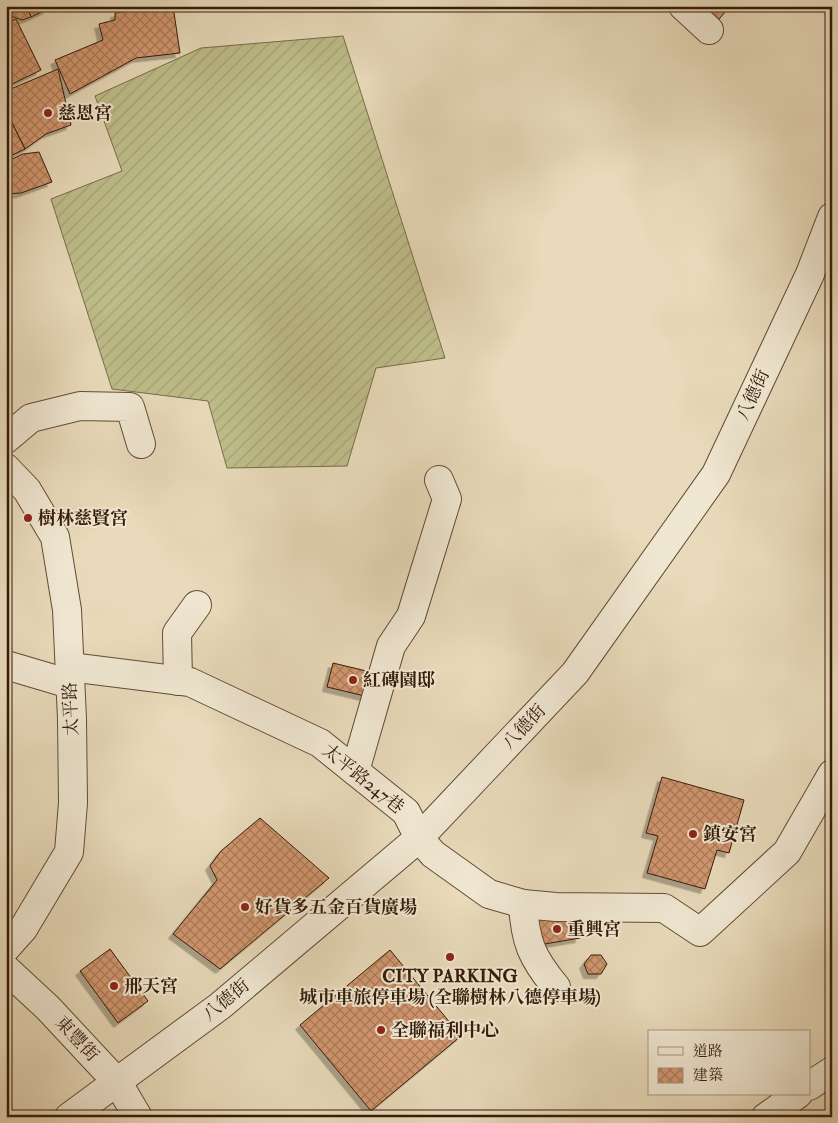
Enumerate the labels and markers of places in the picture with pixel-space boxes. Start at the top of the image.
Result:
place label: 慈恩宮 [58,102,112,125]
marker: 慈恩宮 [42,107,54,119]
place label: 樹林慈賢宮 [38,507,128,530]
marker: 樹林慈賢宮 [22,512,34,524]
place label: 紅磚園邸 [363,669,435,692]
marker: 紅磚園邸 [347,674,359,686]
place label: 鎮安宮 [703,823,757,846]
marker: 鎮安宮 [687,828,699,840]
place label: 好貨多五金百貨廣場 [255,896,417,919]
marker: 好貨多五金百貨廣場 [239,901,251,913]
place label: 重興宮 [567,918,621,941]
marker: 重興宮 [551,923,563,935]
marker: CITY PARKING 城市車旅停車場 (全聯樹林八德停車場) [444,951,456,963]
place label: CITY PARKING 城市車旅停車場 (全聯樹林八德停車場) [299,965,601,1009]
place label: 邢天宮 [124,975,178,998]
marker: 邢天宮 [108,980,120,992]
place label: 全聯福利中心 [391,1019,499,1042]
marker: 全聯福利中心 [375,1024,387,1036]

